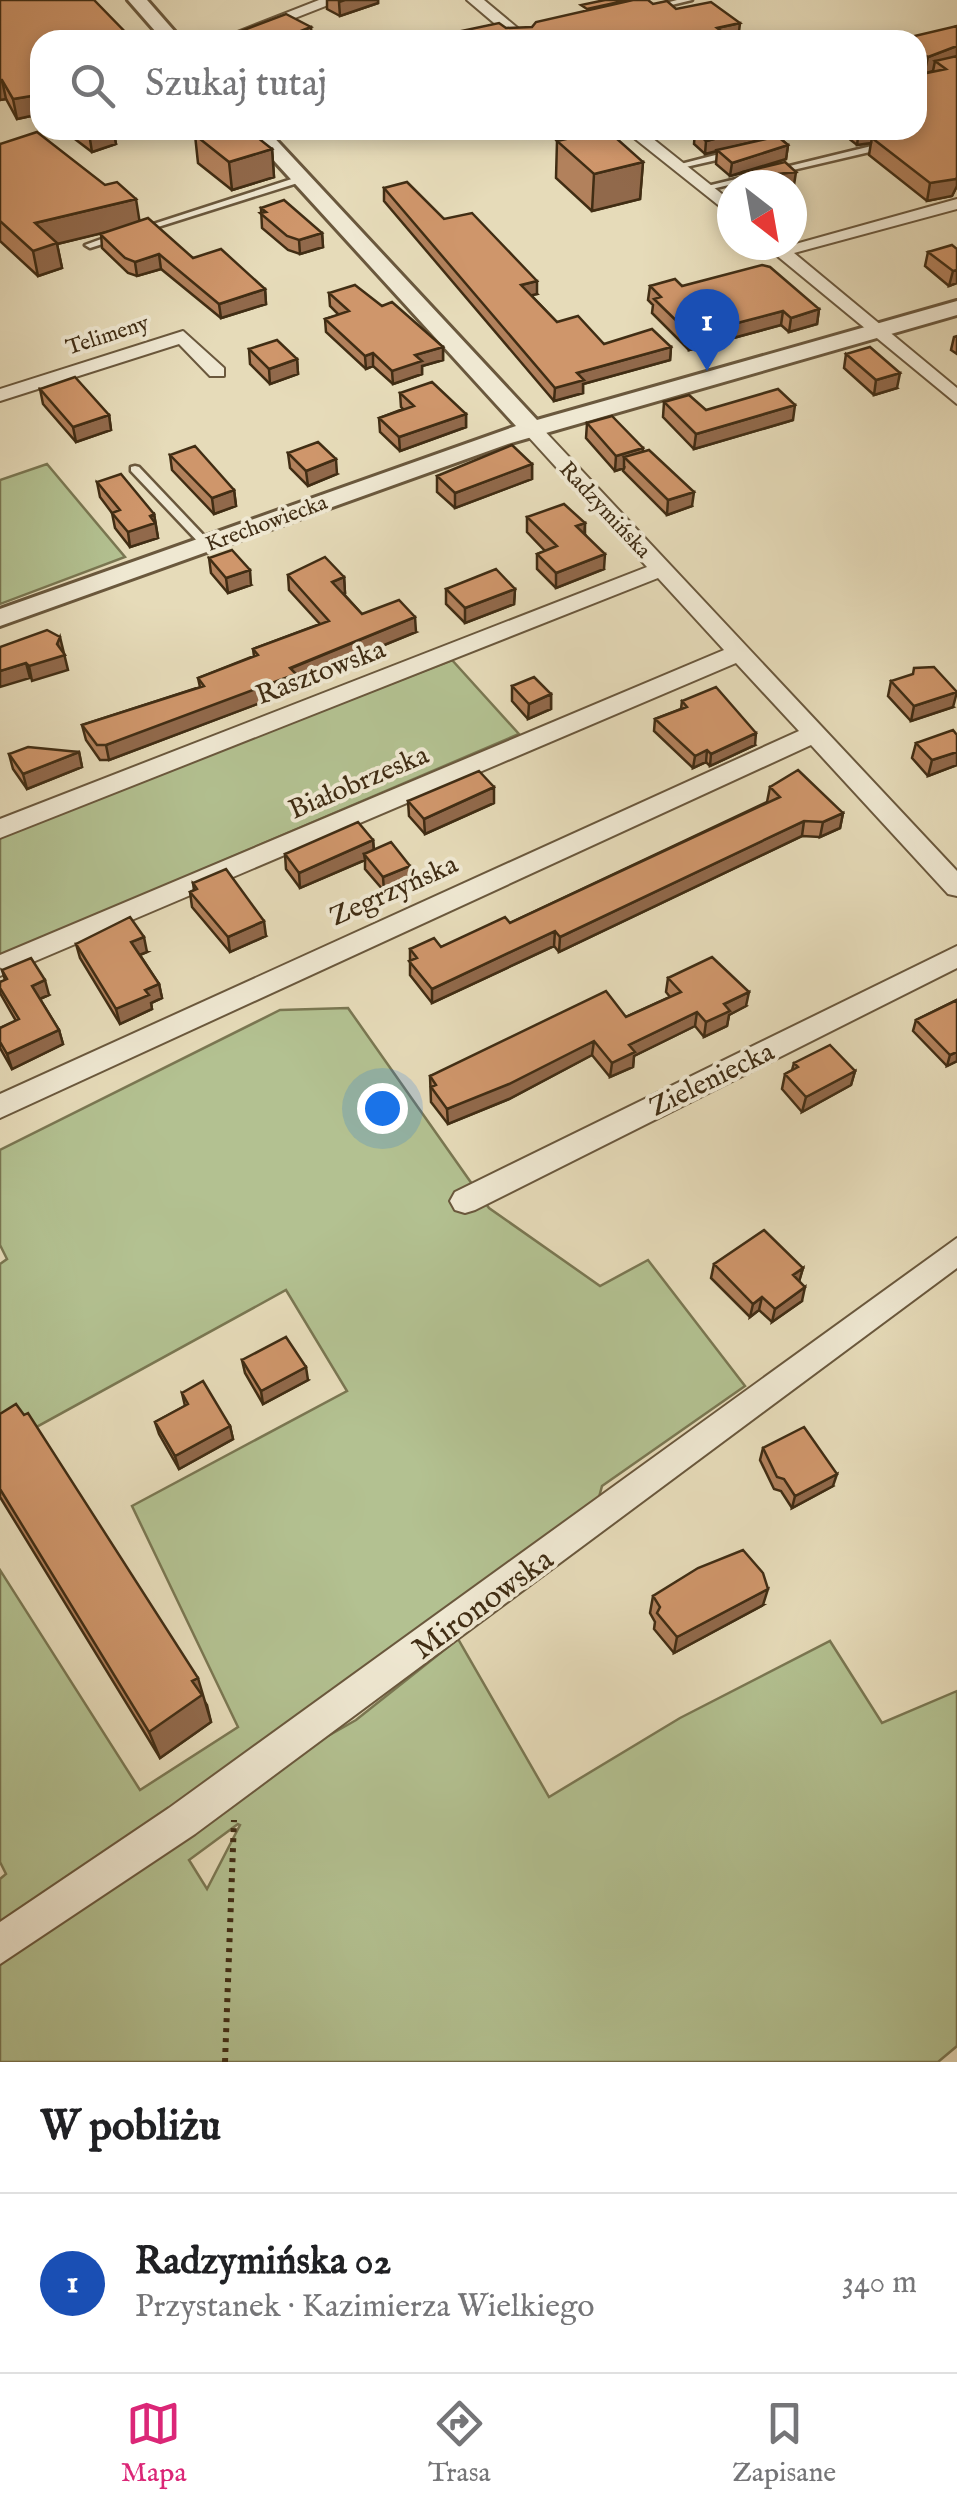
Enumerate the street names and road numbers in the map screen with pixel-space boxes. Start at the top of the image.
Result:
street label: Telimeny [63,309,153,362]
street label: Radzymińska [553,456,657,565]
street label: Krechowiecka [202,489,332,559]
street label: Rasztowska [251,632,391,714]
street label: Białobrzeska [284,738,435,828]
street label: Zegrzyńska [325,847,464,935]
street label: Zieleniecka [644,1035,781,1125]
street label: Mironowska [405,1540,562,1670]

